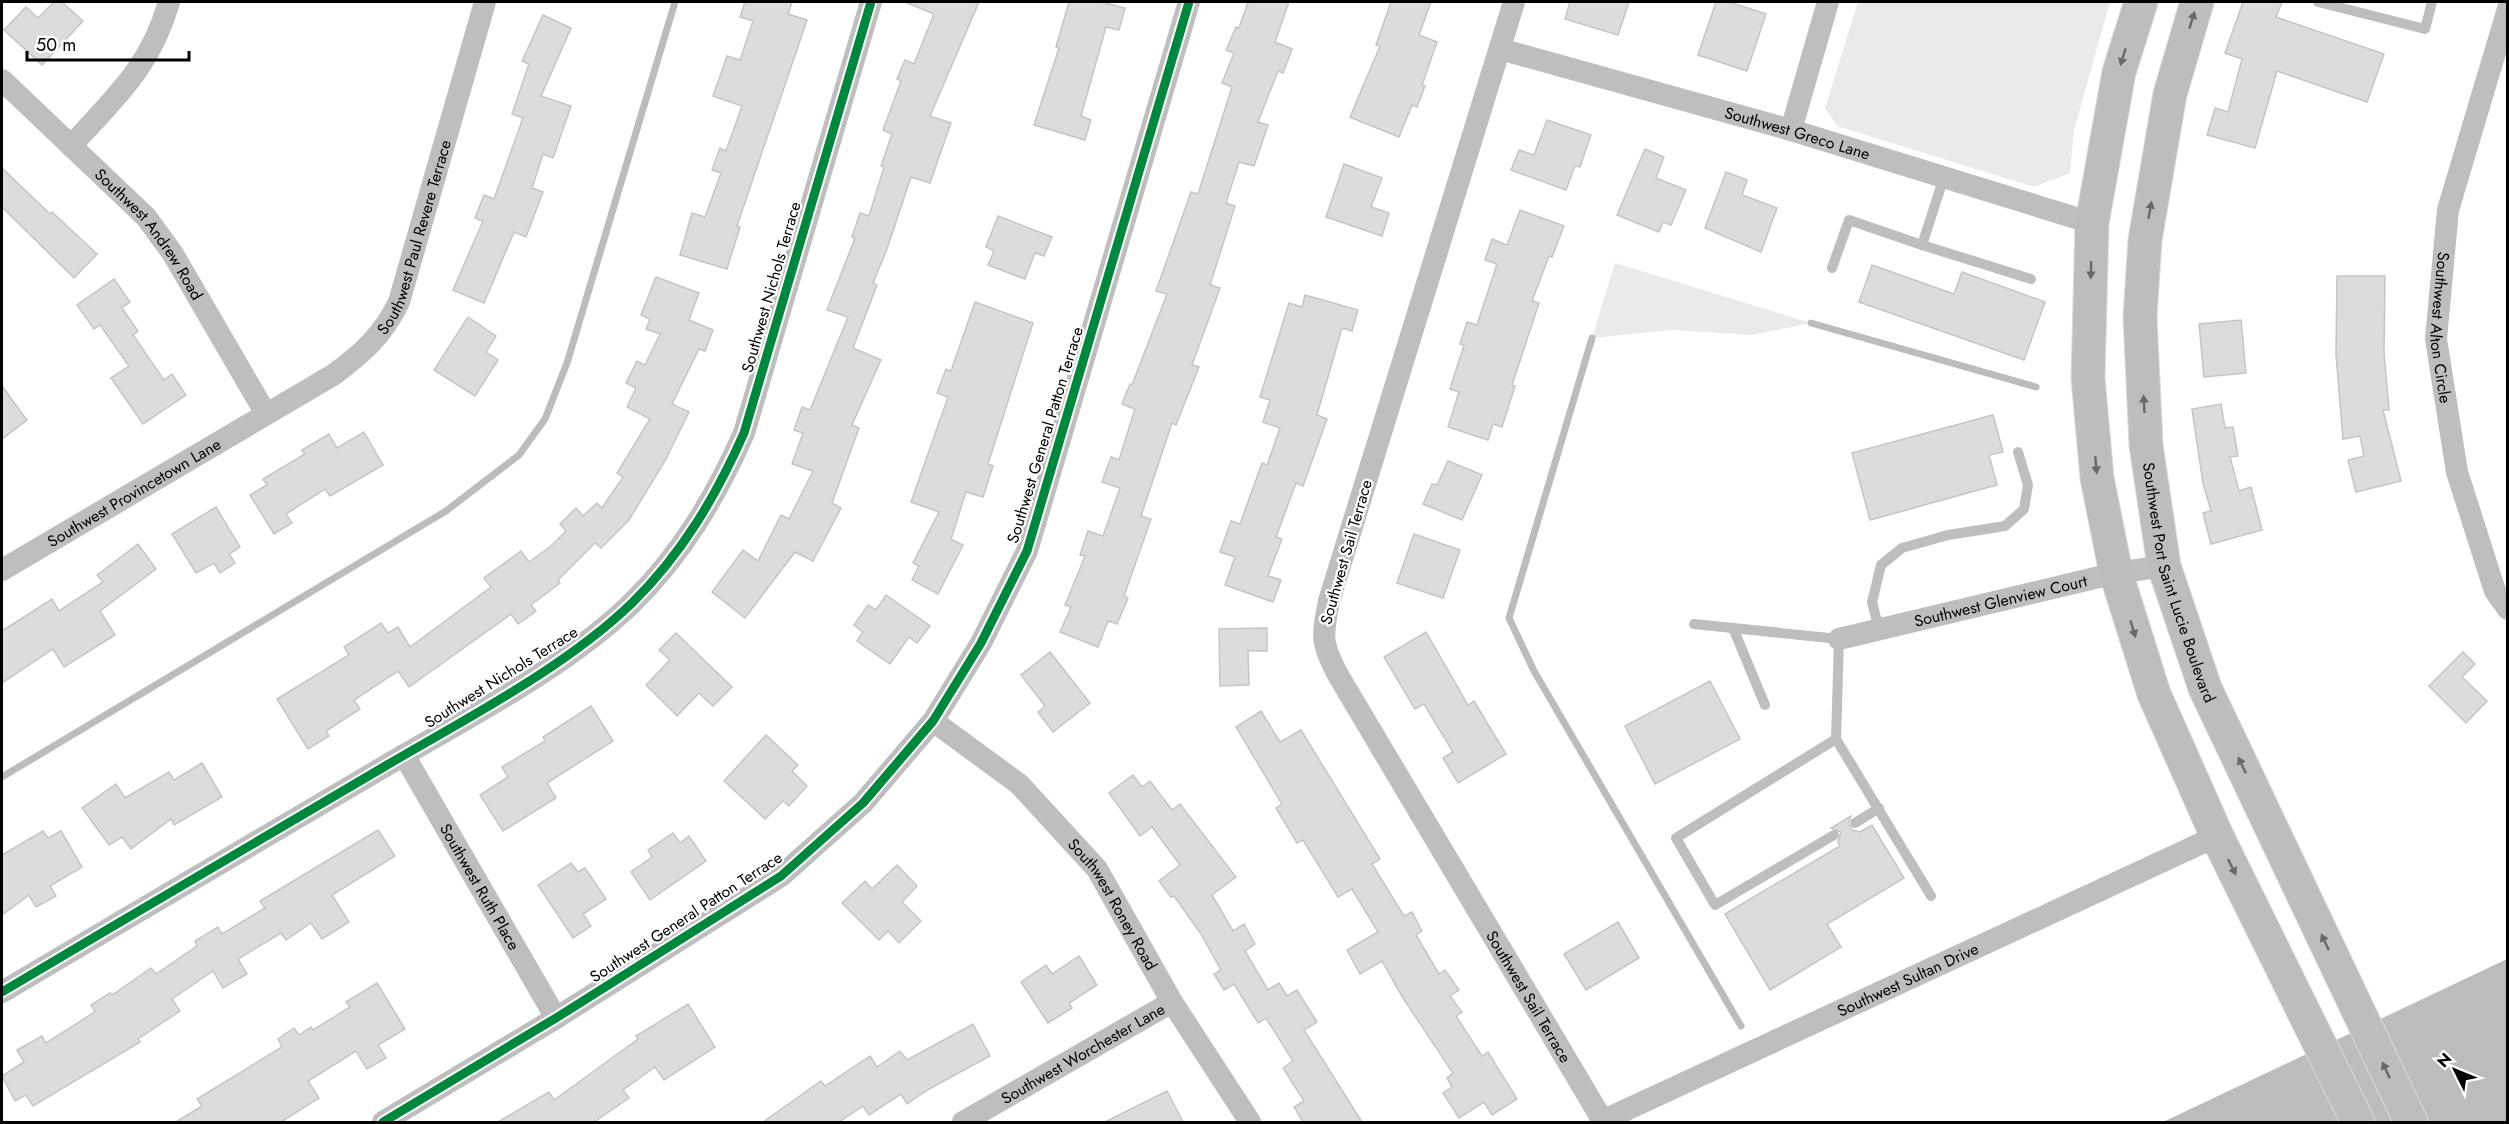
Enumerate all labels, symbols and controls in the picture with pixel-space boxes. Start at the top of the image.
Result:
one-way arrow [2188,11,2197,29]
scale bar [27,24,189,62]
text: 50 m [36,32,76,58]
one-way arrow [2118,48,2128,66]
street label: Southwest Greco Lane [1722,101,1873,165]
street label: Southwest Paul Revere Terrace [371,137,456,339]
street label: Southwest Andrew Road [90,163,209,304]
street label: Southwest Nichols Terrace [736,199,806,375]
one-way arrow [2146,200,2155,219]
street label: Southwest Alton Circle [2424,251,2457,405]
one-way arrow [2086,261,2095,280]
street label: Southwest General Patton Terrace [1001,324,1089,546]
one-way arrow [2140,395,2149,414]
street label: Southwest Provincetown Lane [43,432,225,552]
one-way arrow [2091,455,2101,474]
street label: Southwest Port Saint Lucie Boulevard [2137,461,2222,706]
street label: Southwest Sail Terrace [1314,477,1378,627]
street label: Southwest Glenview Court [1912,569,2089,632]
street label: Southwest Nichols Terrace [420,620,582,734]
one-way arrow [2129,620,2139,638]
one-way arrow [2237,757,2246,774]
street label: Southwest Ruth Place [434,819,526,954]
street label: Southwest Roney Road [1063,833,1163,974]
street label: Southwest General Patton Terrace [585,846,787,988]
one-way arrow [2227,858,2237,875]
street label: Southwest Sail Terrace [1481,926,1577,1067]
one-way arrow [2321,933,2330,950]
street label: Southwest Sultan Drive [1833,937,1982,1022]
street label: Southwest Worchester Lane [997,997,1169,1109]
north arrow [2425,1040,2485,1100]
text: N [2432,1048,2457,1073]
one-way arrow [2382,1061,2391,1078]

